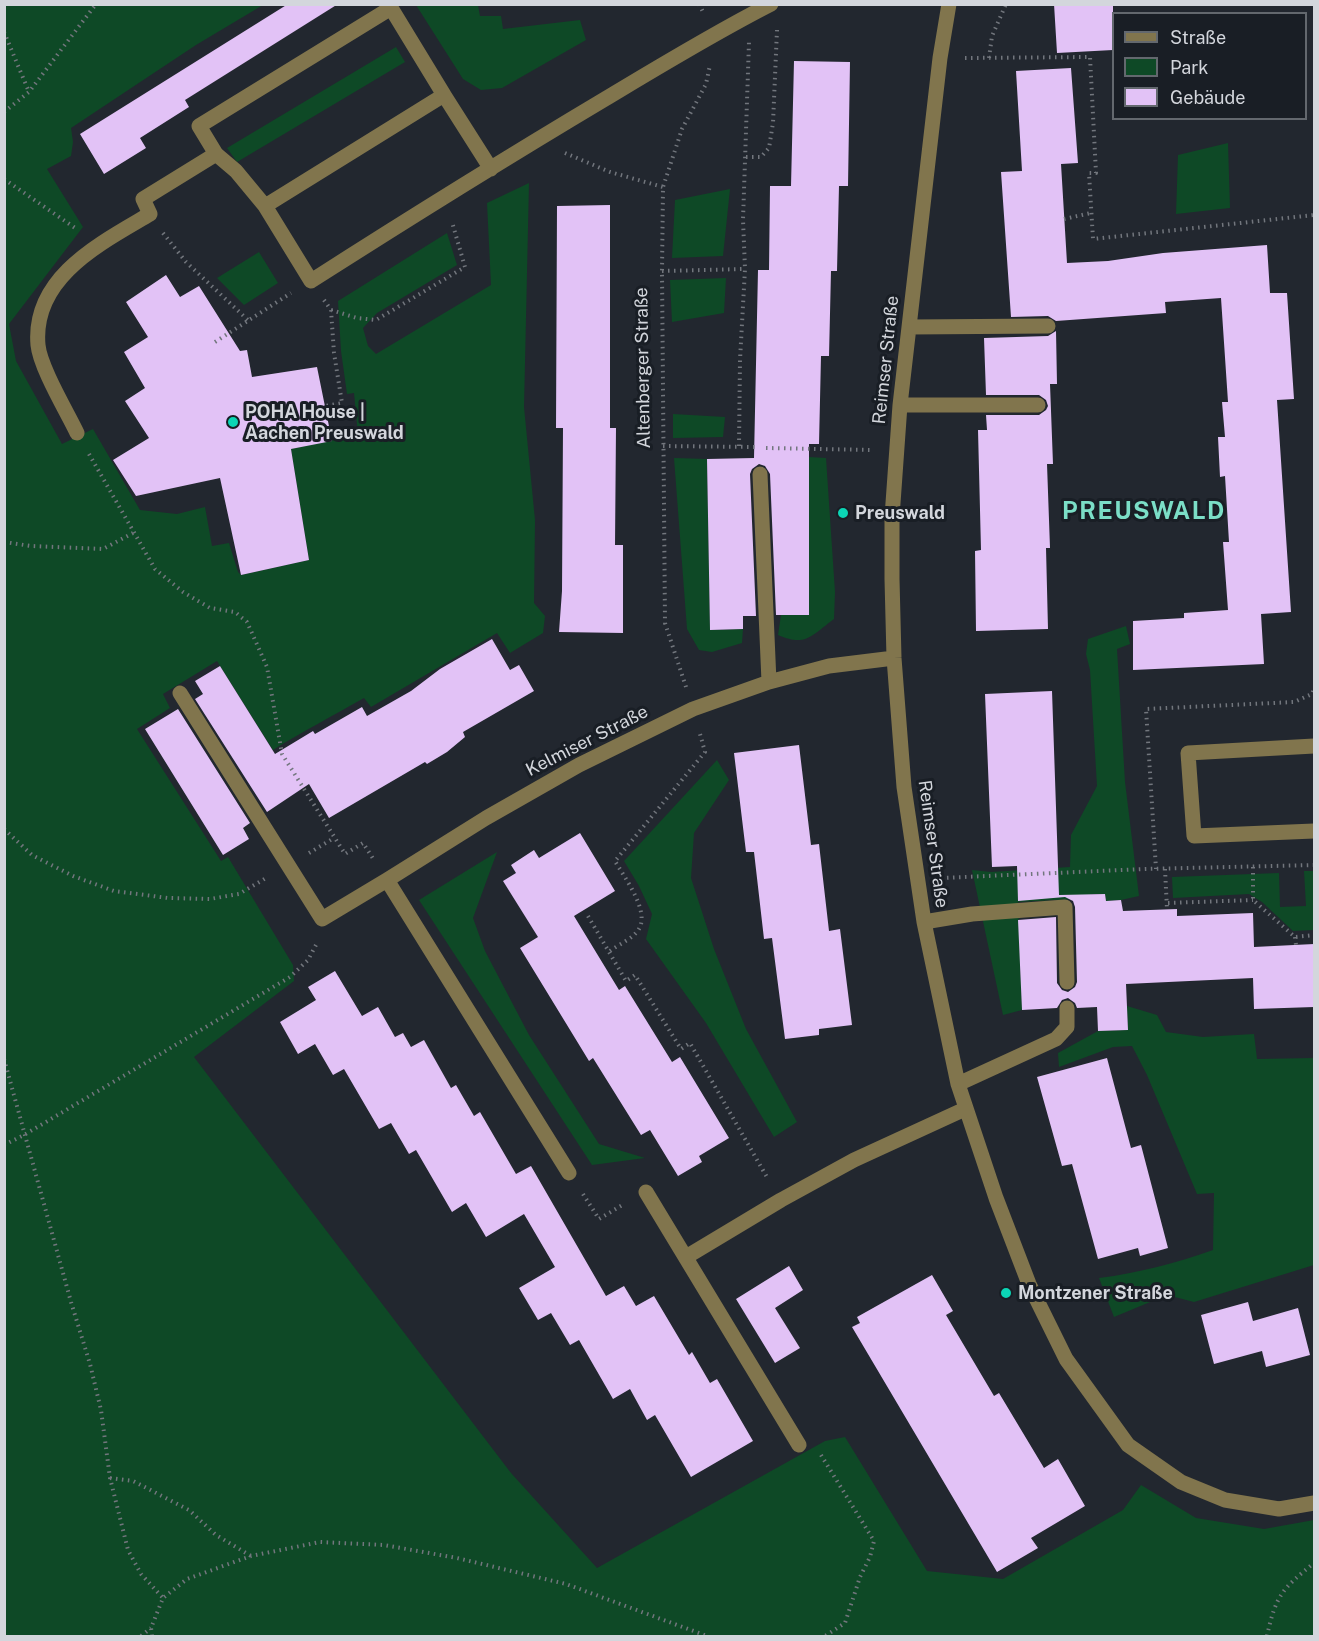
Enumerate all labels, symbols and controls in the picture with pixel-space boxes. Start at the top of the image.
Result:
legend [1112,12,1307,120]
text: Straße [1170,27,1226,48]
text: Park [1170,57,1208,78]
text: Gebäude [1170,87,1245,108]
street label: Altenberger Straße [631,287,655,449]
street label: Reimser Straße [869,295,903,425]
place label: POHA House | Aachen Preuswald [245,401,404,444]
marker: POHA House | Aachen Preuswald [226,415,240,429]
district label: PREUSWALD [1062,498,1226,526]
place label: Preuswald [855,502,945,524]
marker: Preuswald [836,506,850,520]
street label: Kelmiser Straße [522,701,652,781]
street label: Reimser Straße [913,779,953,909]
place label: Montzener Straße [1018,1282,1173,1304]
marker: Montzener Straße [999,1286,1013,1300]

